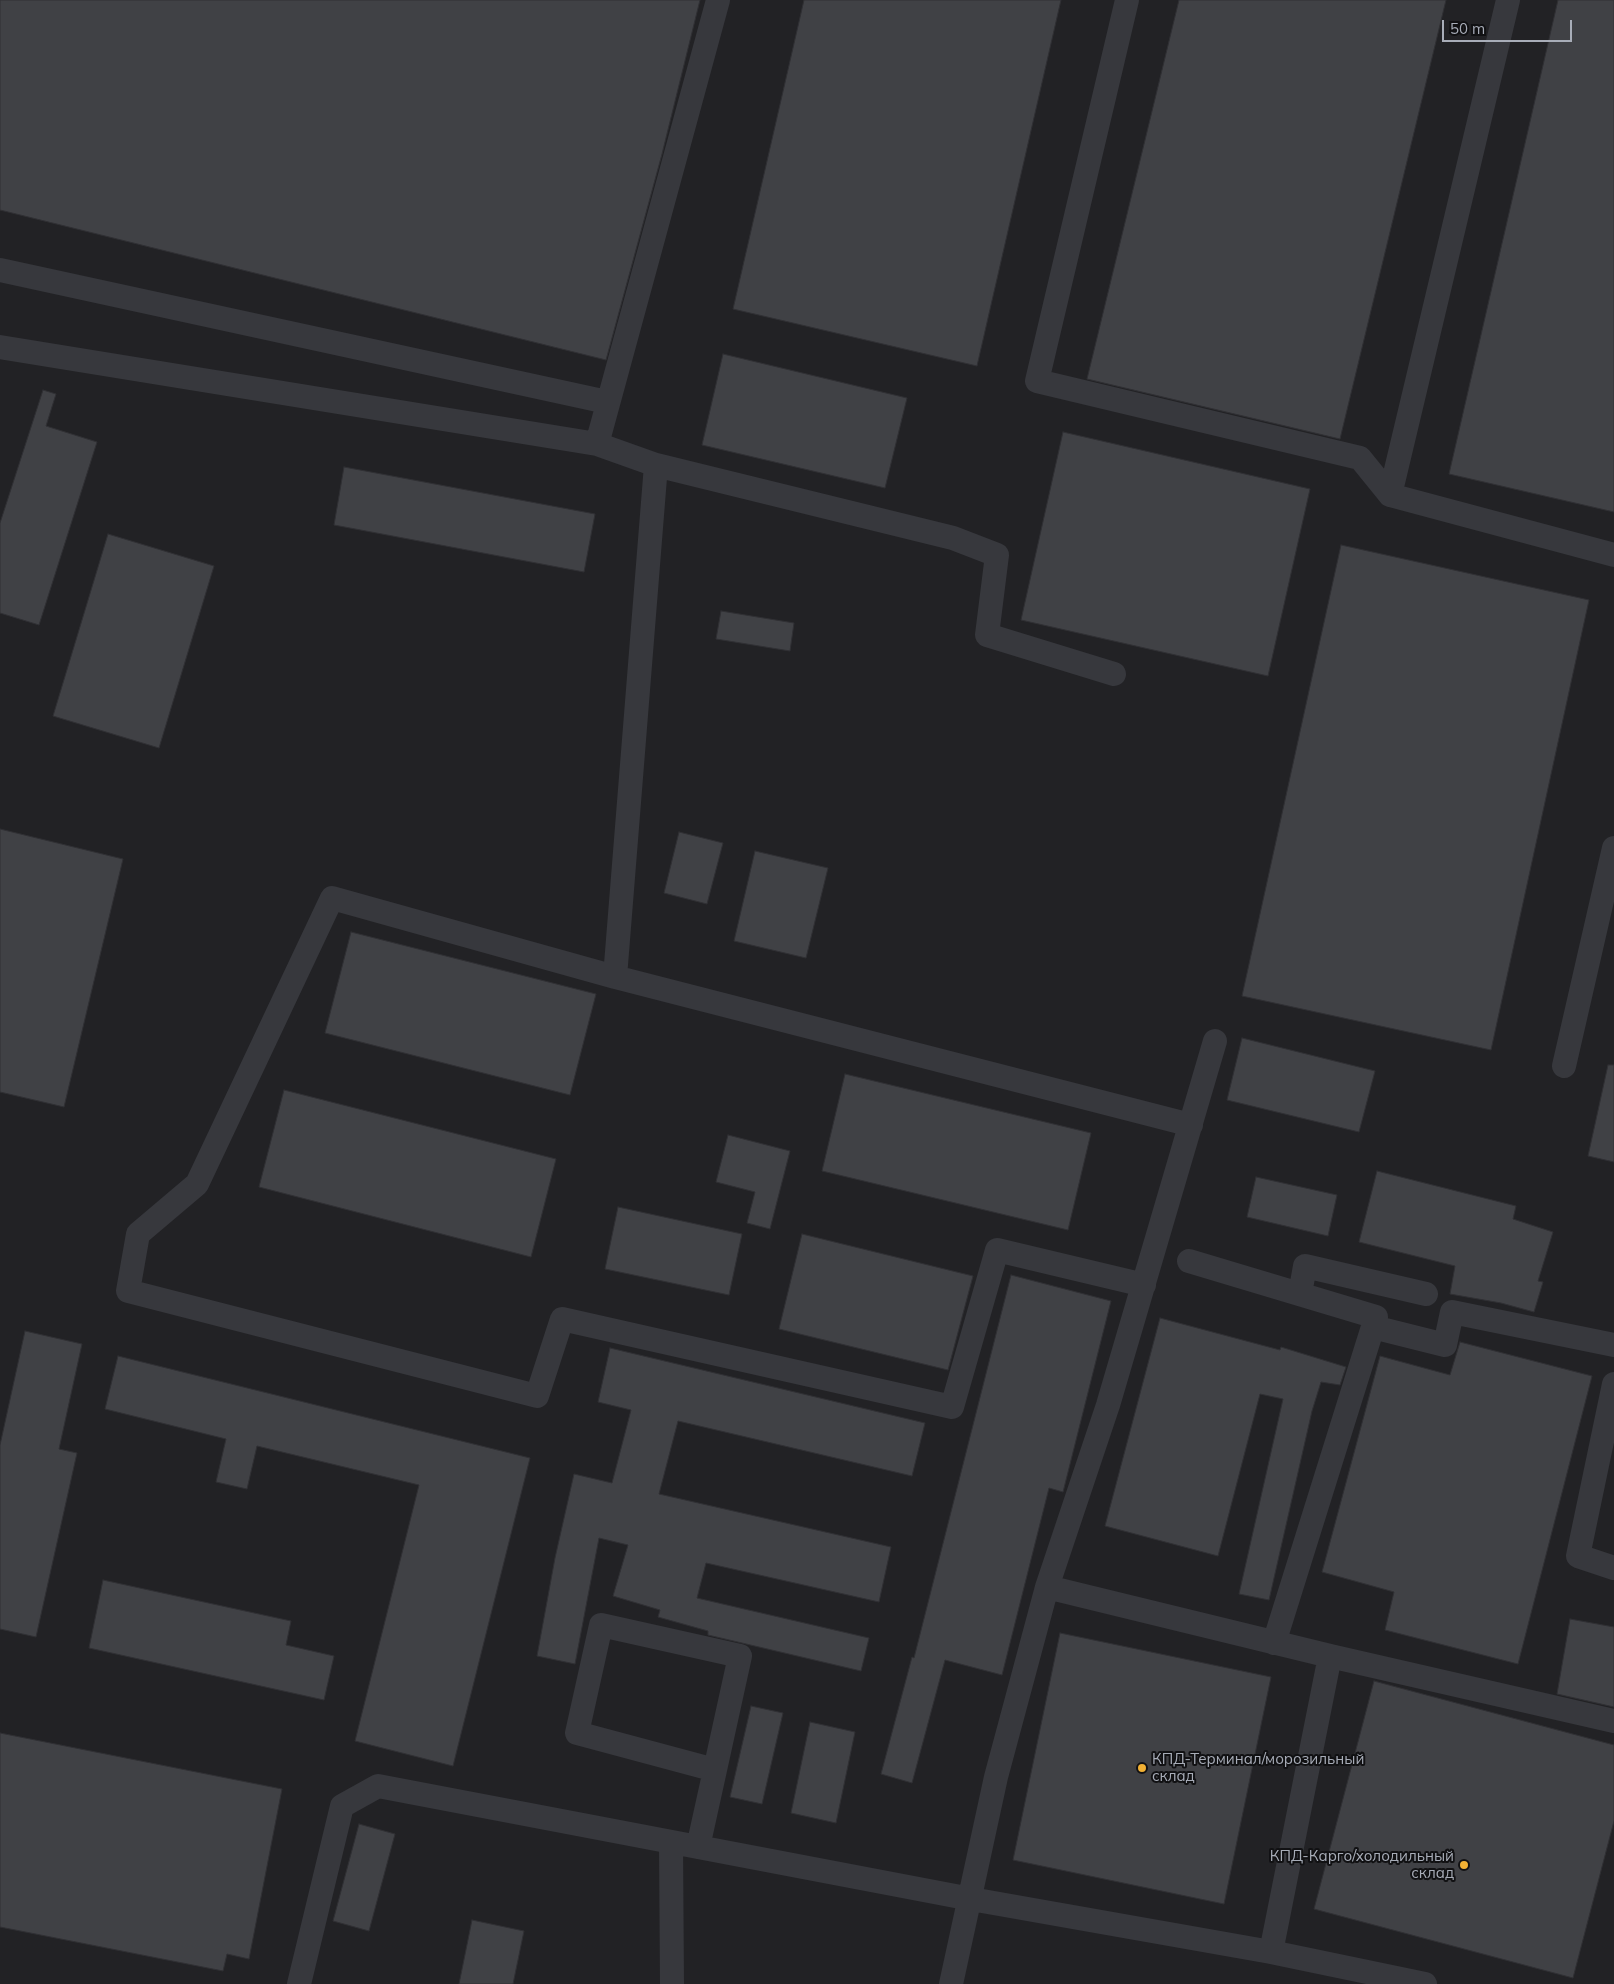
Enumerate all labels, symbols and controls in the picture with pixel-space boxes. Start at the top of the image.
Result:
scale bar [1444,10,1574,42]
text: 50 m [1450,19,1485,38]
place label: КПД-Терминал/морозильный склад [1152,1750,1364,1785]
marker: КПД-Терминал/морозильный склад [1136,1762,1148,1774]
place label: КПД-Карго/холодильный склад [1270,1847,1454,1882]
marker: КПД-Карго/холодильный склад [1458,1859,1470,1871]

